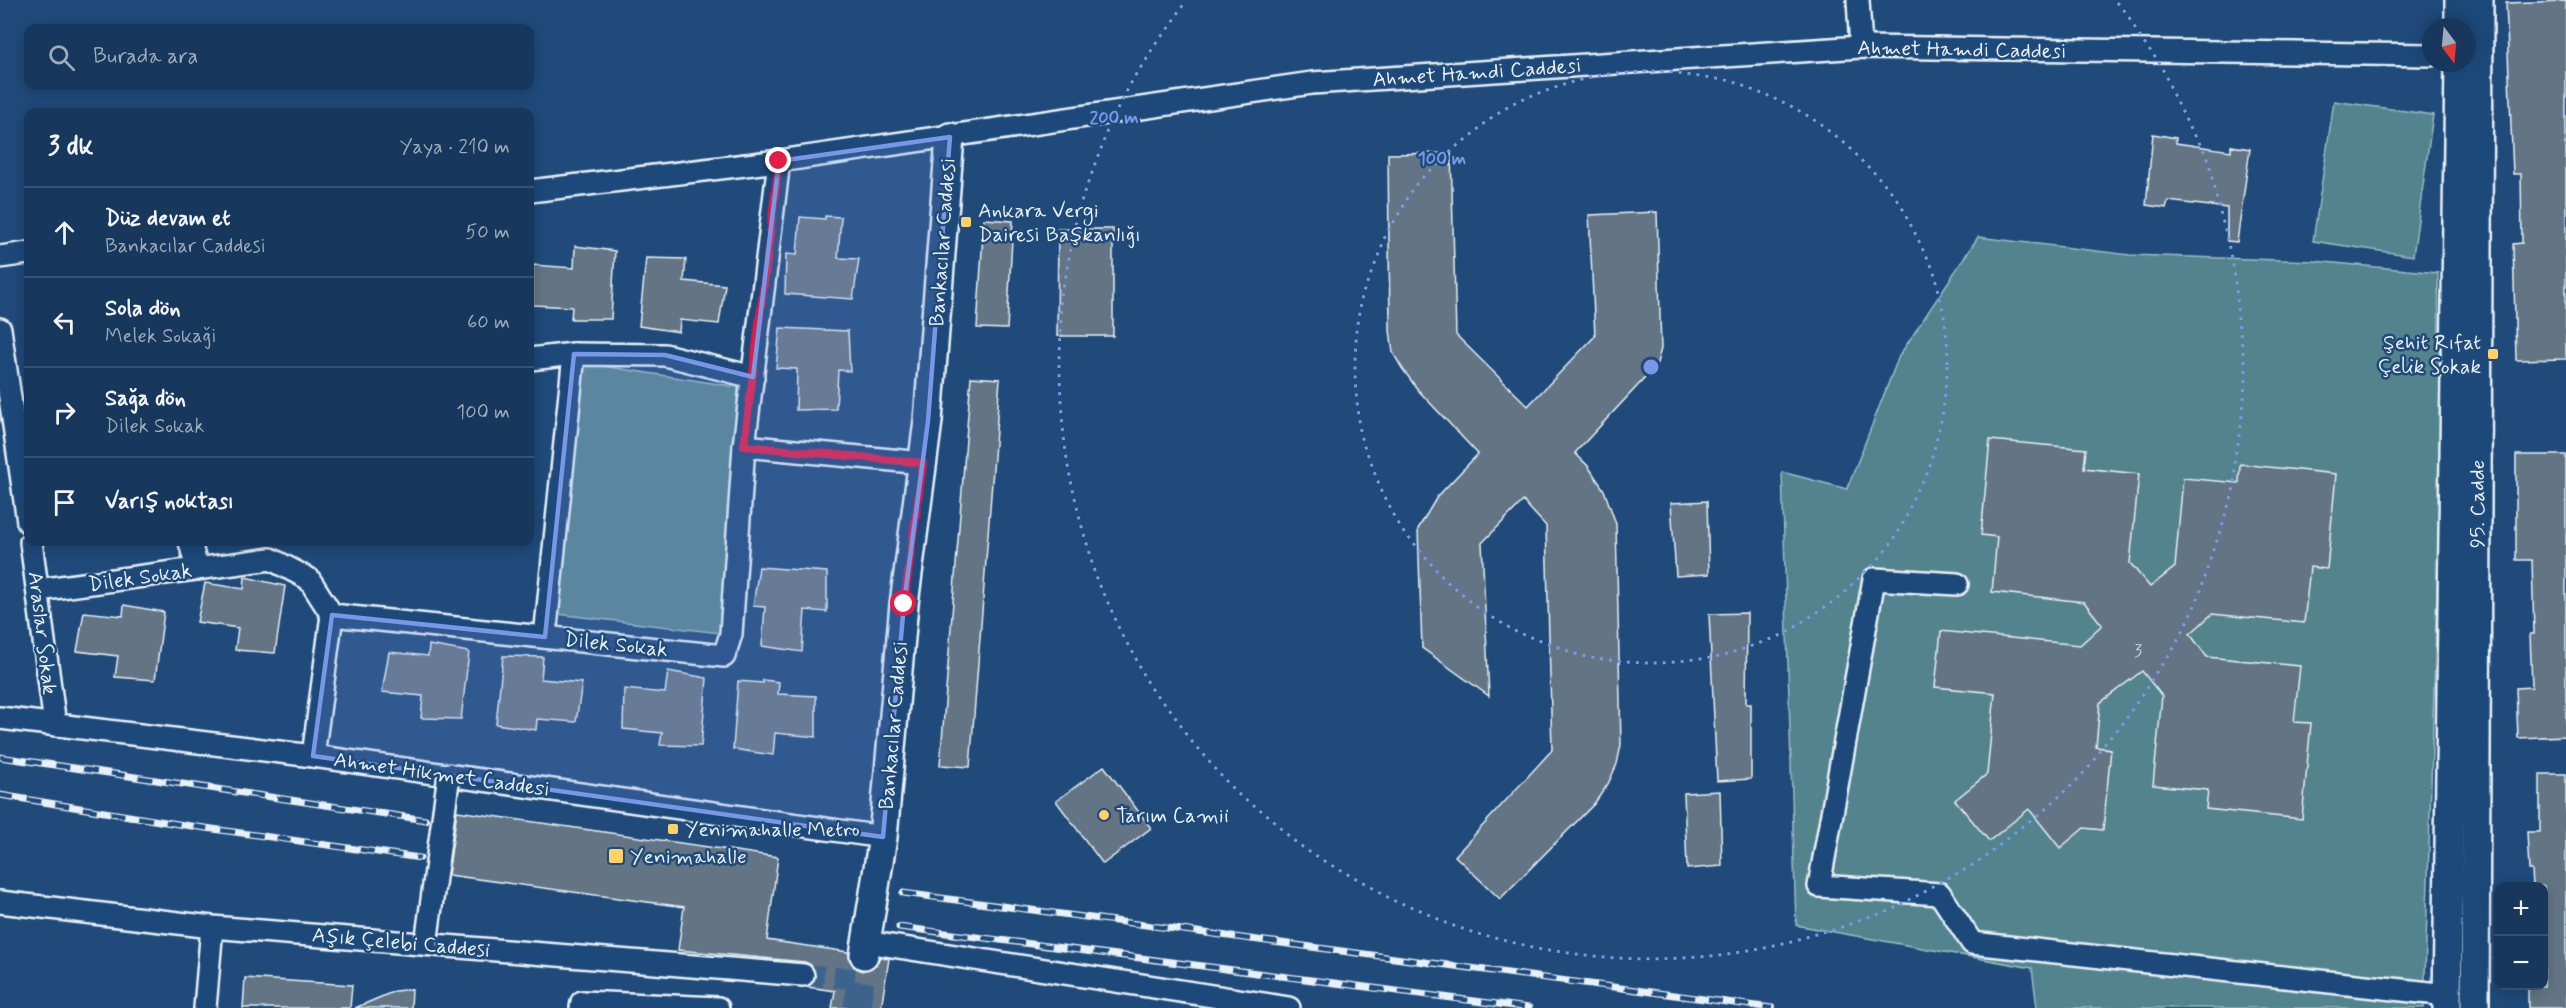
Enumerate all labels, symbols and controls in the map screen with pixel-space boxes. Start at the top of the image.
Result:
north arrow [2422,18,2476,72]
search box [24,24,534,90]
street label: Ahmet Hamdi Caddesi [1857,34,2067,66]
icon: search [45,41,78,74]
text: Burada ara [93,43,198,71]
street label: Ahmet Hamdi Caddesi [1372,52,1582,94]
text: 200 m [1089,106,1139,130]
text: 3 dk [48,130,93,164]
text: Yaya · 210 m [400,134,510,161]
route end [765,147,791,173]
text: 100 m [1418,147,1466,171]
street label: Bankacılar Caddesi [923,157,963,327]
place label: Ankara Vergi Dairesi Başkanlığı [978,197,1141,249]
text: Düz devam et [105,205,230,233]
marker: Ankara Vergi Dairesi Başkanlığı [959,215,973,229]
icon: ahead [48,216,81,249]
text: 50 m [465,219,510,246]
text: Bankacılar Caddesi [105,233,266,260]
text: Sola dön [105,295,181,323]
icon: left [48,306,81,339]
text: 60 m [467,309,510,336]
text: Melek Sokaği [105,323,217,350]
place label: Şehit Rıfat Çelik Sokak [2377,329,2481,381]
marker: Şehit Rıfat Çelik Sokak [2486,347,2500,361]
centre of rings [1641,357,1661,377]
text: Sağa dön [105,385,186,413]
icon: right [48,396,81,429]
text: 100 m [456,399,510,426]
text: Dilek Sokak [105,413,204,440]
street label: 95. Cadde [2464,460,2492,548]
icon: arrive [48,486,81,519]
text: Varış noktası [105,488,234,516]
street label: Dilek Sokak [87,557,194,599]
street label: Araslar Sokak [21,570,64,697]
route start [890,590,916,616]
street label: Dilek Sokak [563,626,669,664]
house number: 3 [2134,639,2142,663]
street label: Bankacılar Caddesi [873,640,915,811]
street label: Ahmet Hikmet Caddesi [332,746,552,804]
place label: Tarım Camii [1116,802,1229,830]
marker: Tarım Camii [1097,808,1111,822]
place label: Yenimahalle Metro [685,816,860,844]
marker: Yenimahalle Metro [666,822,680,836]
place label: Yenimahalle [630,843,747,871]
marker: Yenimahalle [607,847,625,865]
map controls [2494,882,2548,990]
button: + [2494,882,2548,936]
street label: Aşık Çelebi Caddesi [311,921,491,965]
button: − [2494,936,2548,990]

